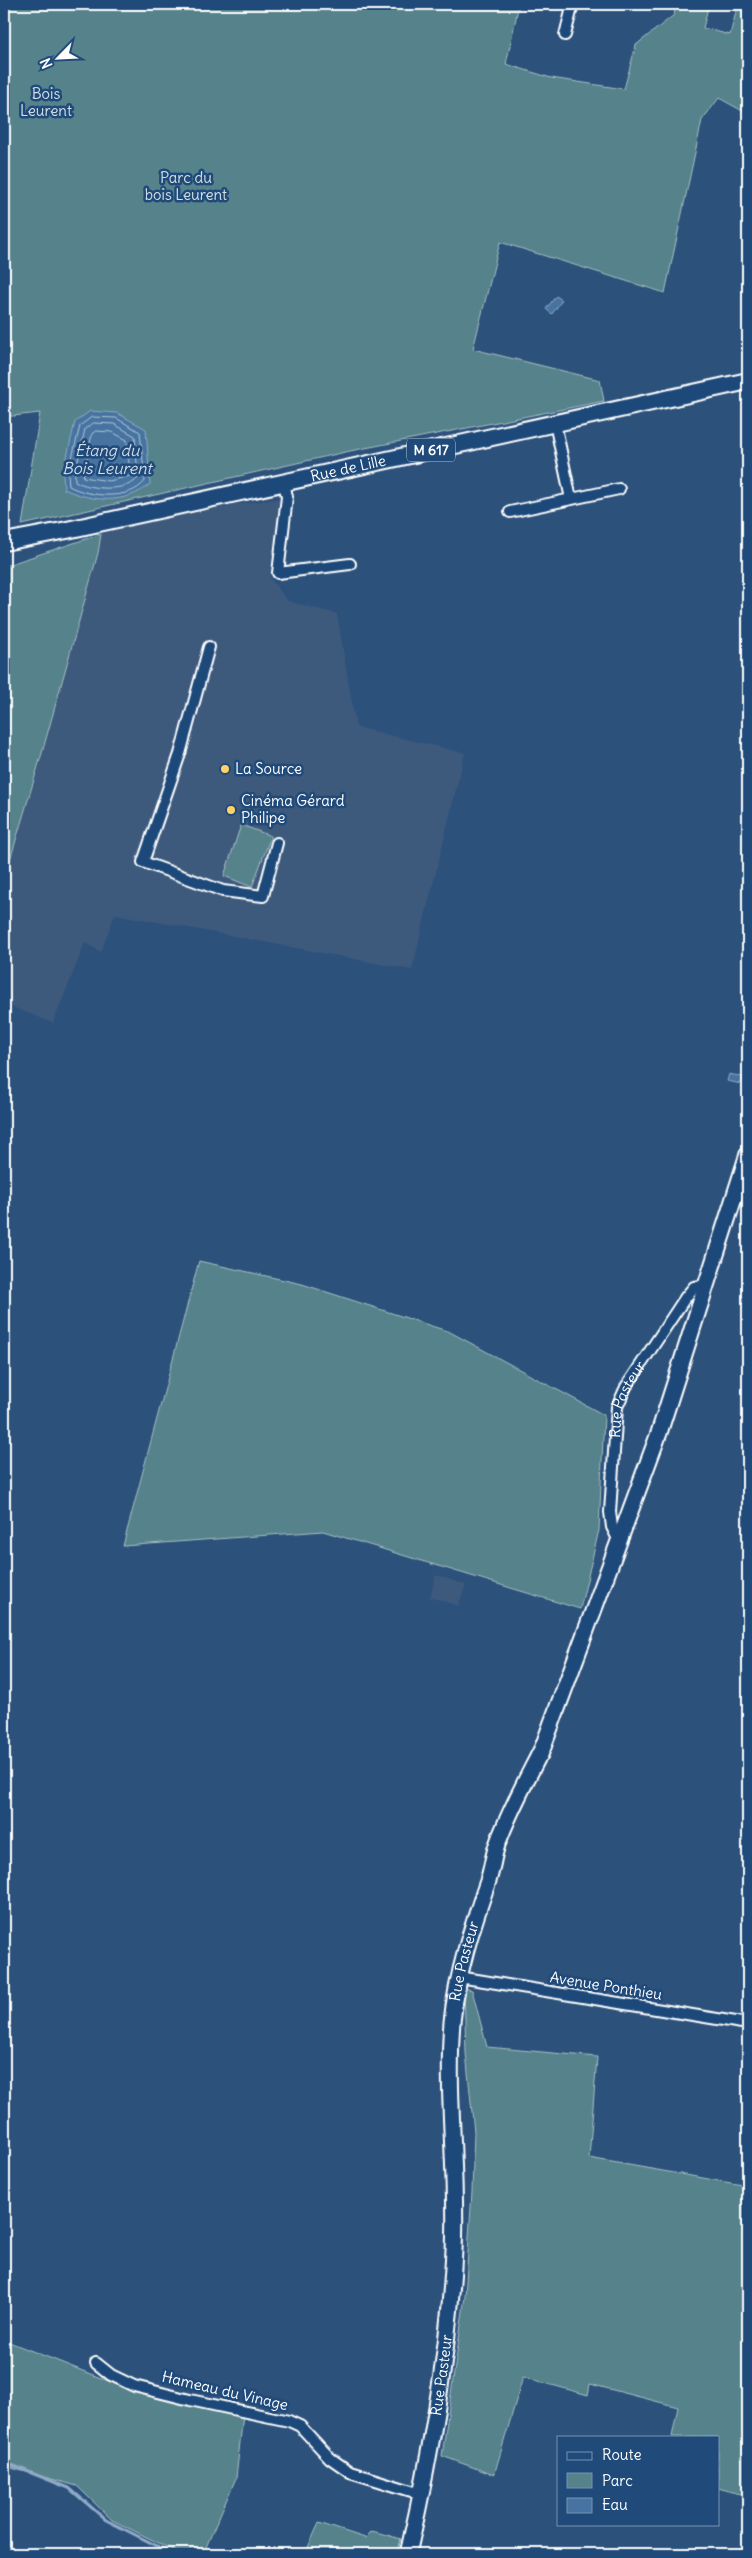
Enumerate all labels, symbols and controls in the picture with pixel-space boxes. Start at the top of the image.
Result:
north arrow [32,32,82,82]
text: N [36,55,56,71]
park label: Bois Leurent [20,84,72,120]
park label: Parc du bois Leurent [145,168,227,204]
road number: M 617 [407,438,455,462]
water label: Étang du Bois Leurent [62,440,154,478]
street label: Rue de Lille [309,451,388,485]
place label: La Source [235,759,302,778]
marker: La Source [219,763,231,775]
place label: Cinéma Gérard Philipe [241,791,345,827]
marker: Cinéma Gérard Philipe [225,804,237,816]
street label: Rue Pasteur [605,1357,649,1438]
street label: Rue Pasteur [445,1919,483,2003]
street label: Avenue Ponthieu [549,1967,664,2004]
street label: Rue Pasteur [426,2334,456,2417]
street label: Hameau du Vinage [160,2367,290,2414]
legend [557,2436,720,2526]
text: Route [602,2445,642,2464]
text: Parc [602,2471,633,2490]
text: Eau [602,2495,628,2514]

